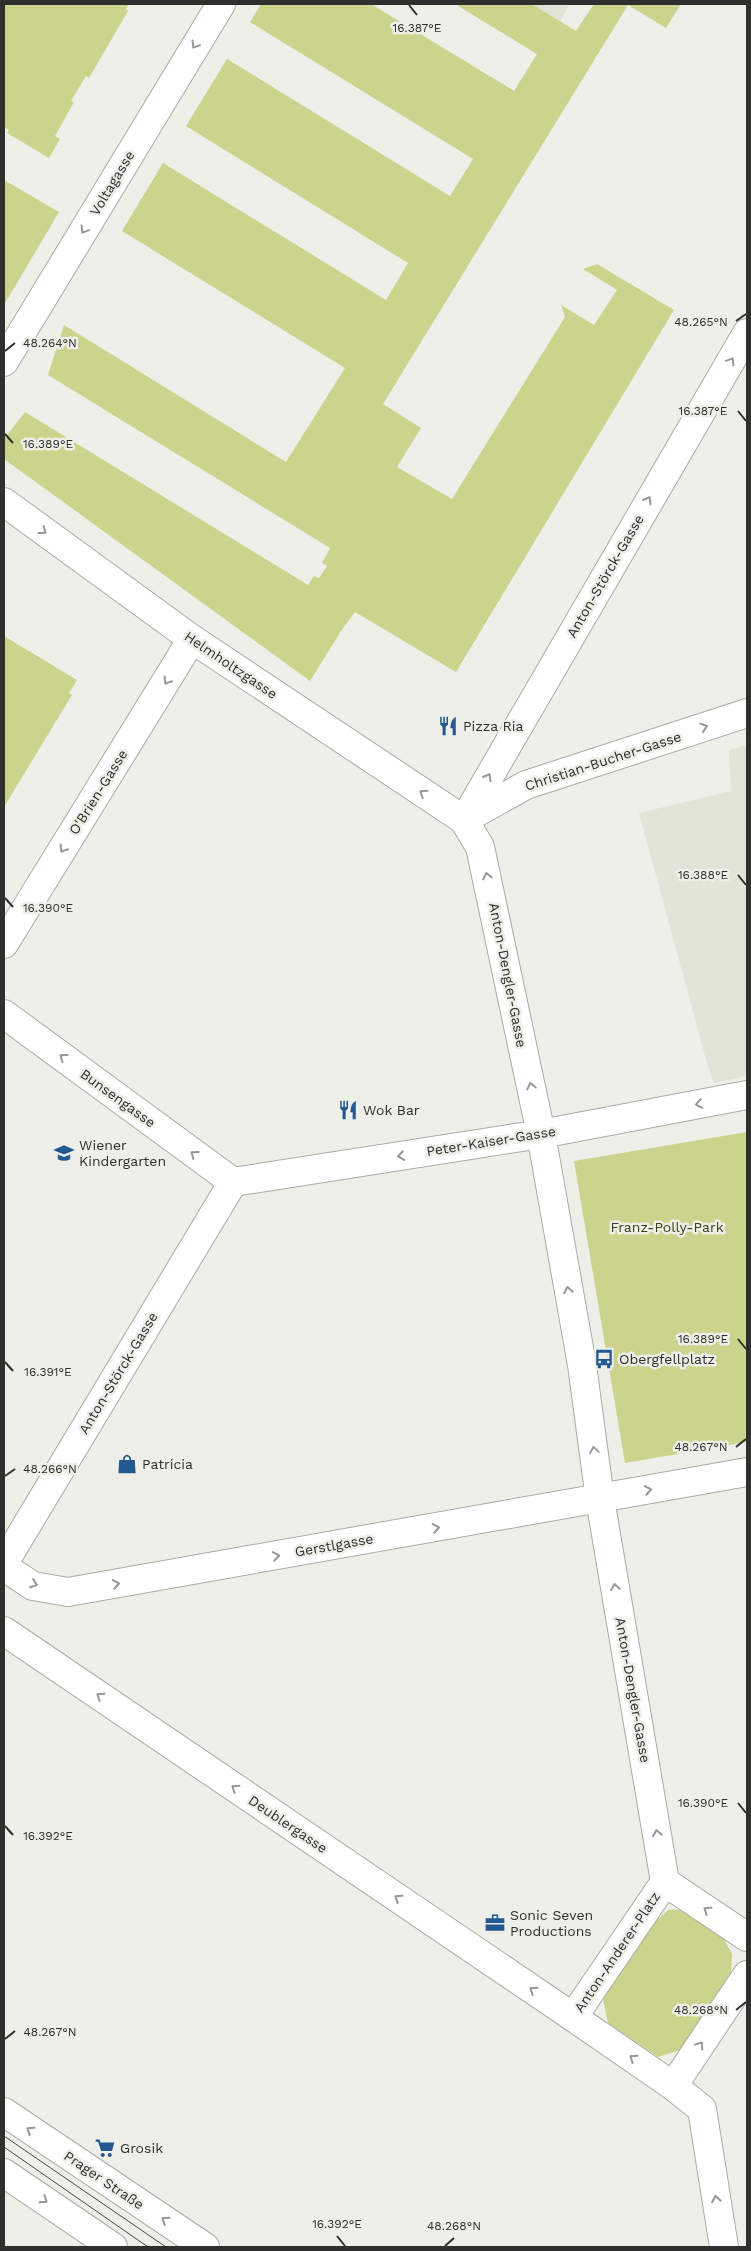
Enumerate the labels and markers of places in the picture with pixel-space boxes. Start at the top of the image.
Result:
restaurant icon: Pizza Ria [437,715,459,737]
place label: Pizza Ria [463,718,524,734]
restaurant icon: Wok Bar [337,1099,359,1121]
place label: Wok Bar [363,1102,420,1118]
place label: Wiener Kindergarten [79,1137,166,1169]
school or university icon: Wiener Kindergarten [53,1142,75,1164]
bus stop icon: Obergfellplatz [593,1348,615,1370]
place label: Obergfellplatz [619,1351,715,1367]
shop icon: Patricia [116,1453,138,1475]
place label: Patricia [142,1456,193,1472]
place label: Sonic Seven Productions [510,1907,593,1939]
office icon: Sonic Seven Productions [484,1912,506,1934]
supermarket icon: Grosik [94,2137,116,2159]
place label: Grosik [120,2140,163,2156]

